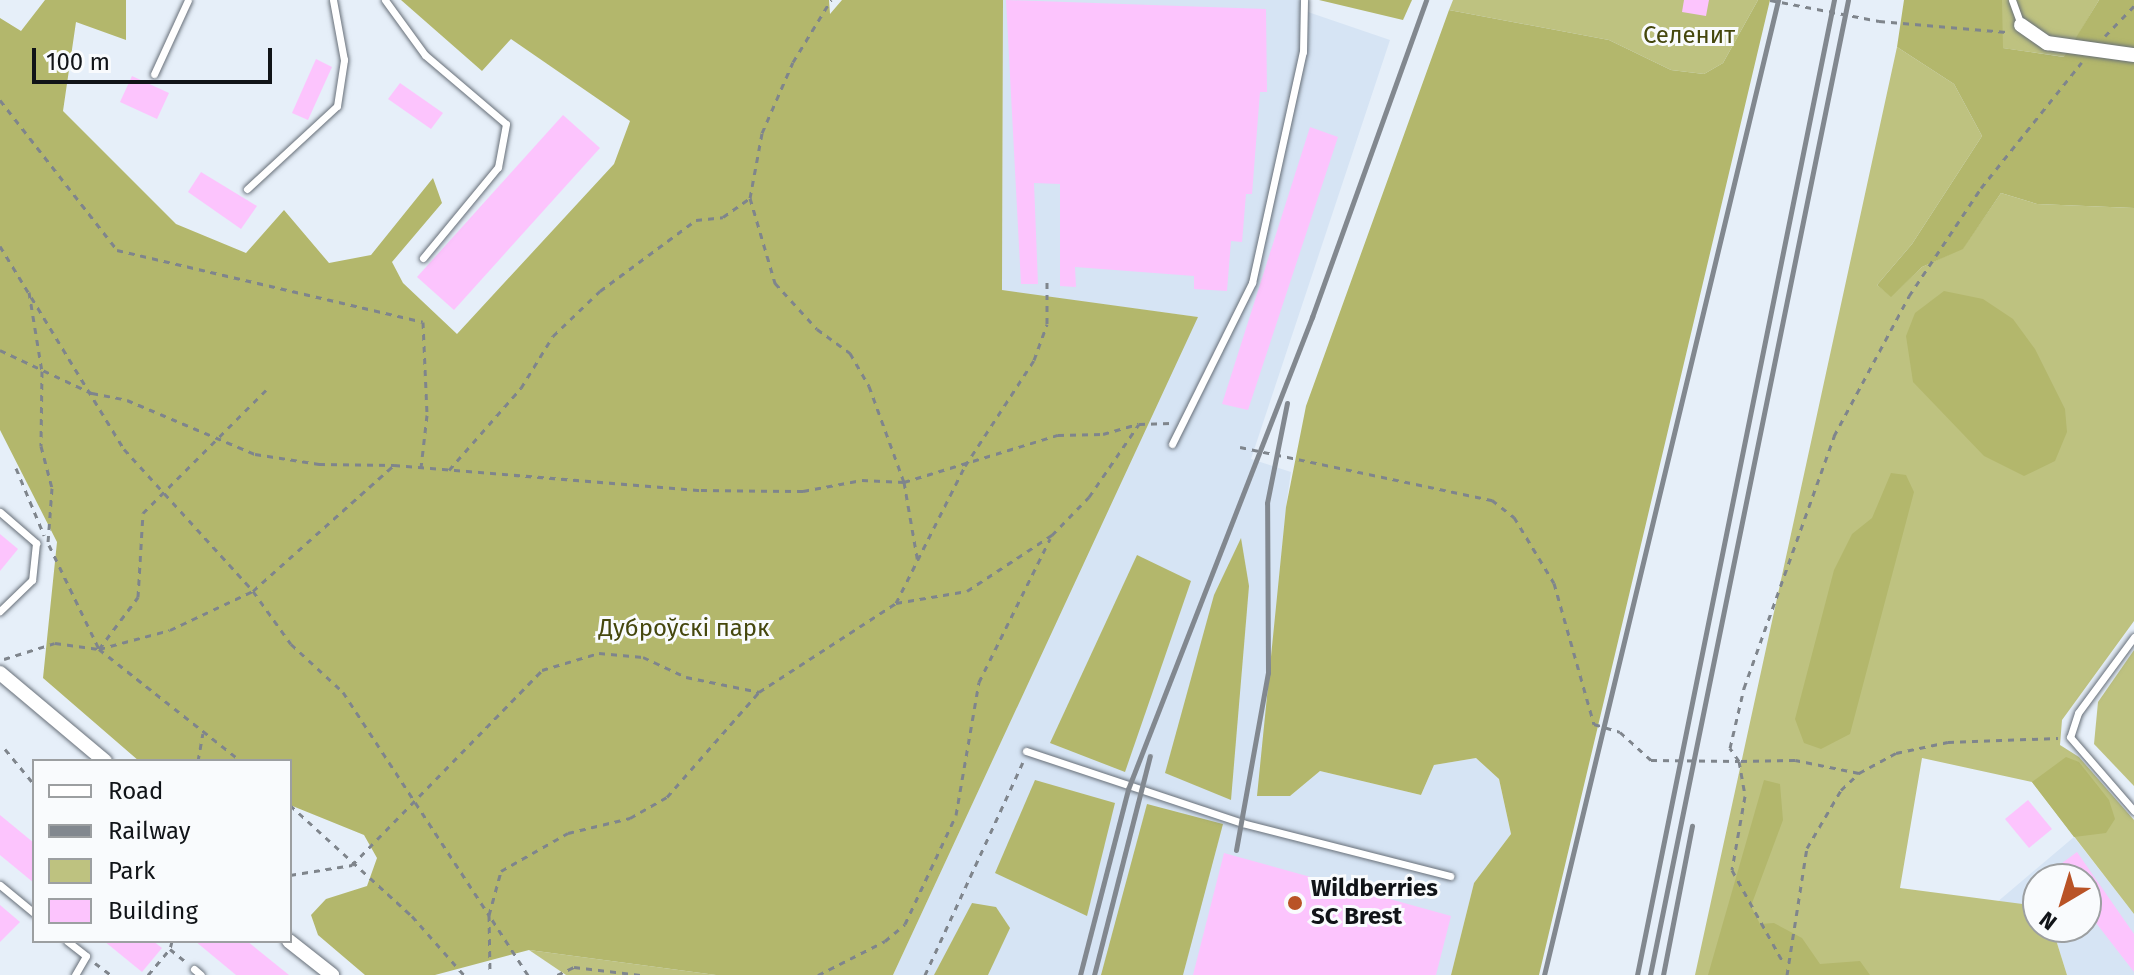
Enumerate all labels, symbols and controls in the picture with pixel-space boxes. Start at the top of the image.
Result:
park label: Селенит [1643,22,1735,50]
scale bar [36,32,276,82]
text: 100 m [46,48,110,76]
park label: Дуброўскі парк [598,615,770,643]
legend [32,759,292,943]
text: Road [108,777,163,805]
text: Railway [108,817,191,845]
text: Park [108,857,155,885]
north arrow [2022,863,2102,943]
place label: Wildberries SC Brest [1311,875,1438,931]
marker: Wildberries SC Brest [1286,894,1304,912]
text: Building [108,897,198,925]
text: N [2034,906,2062,936]

